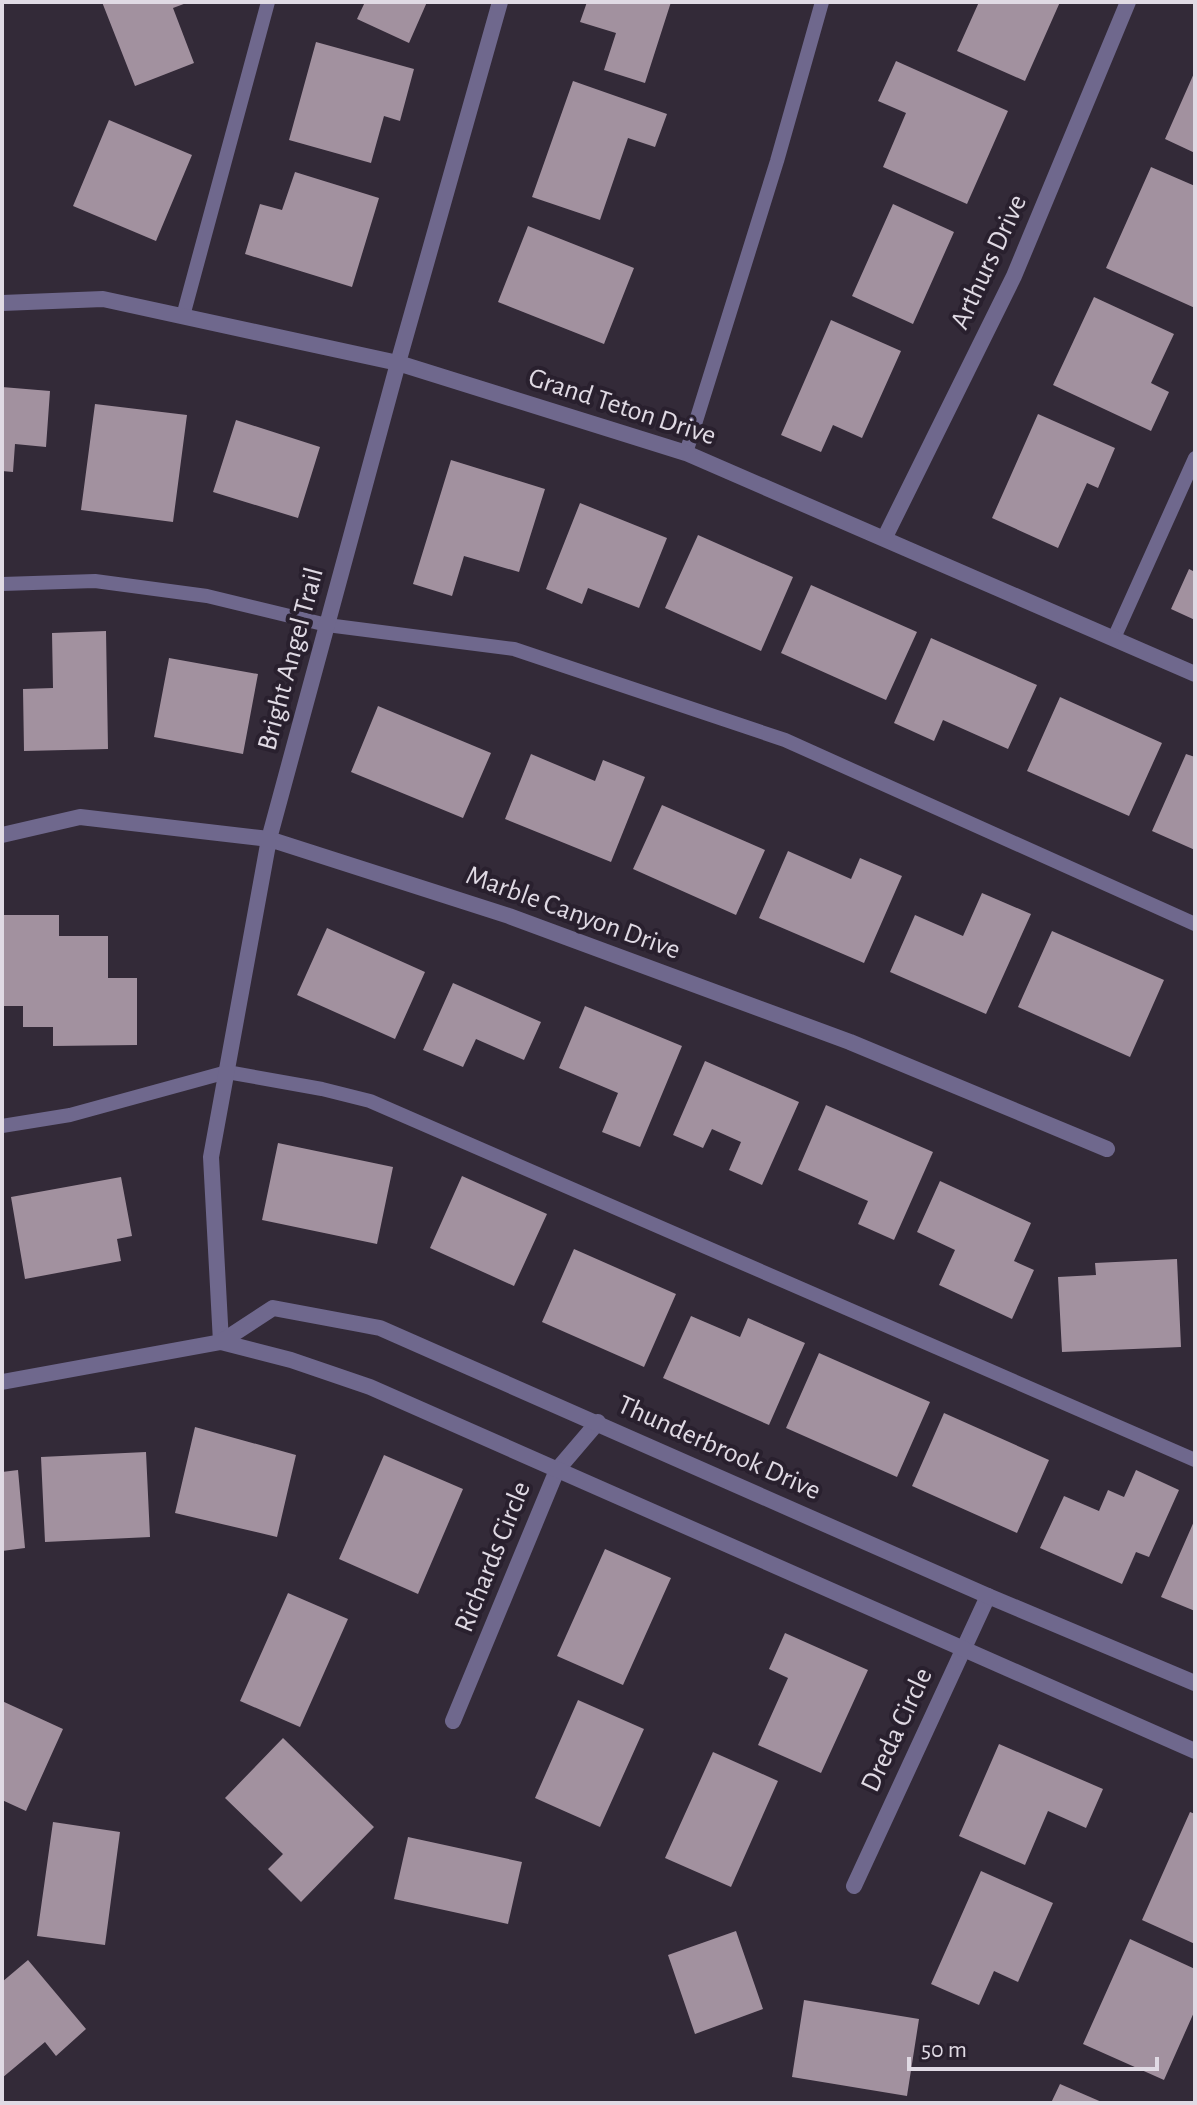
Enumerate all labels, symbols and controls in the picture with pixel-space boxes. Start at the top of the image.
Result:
street label: Arthurs Drive [946,191,1032,333]
street label: Grand Teton Drive [525,364,719,450]
street label: Bright Angel Trail [253,565,329,753]
street label: Marble Canyon Drive [462,861,684,965]
street label: Thunderbrook Drive [613,1391,825,1505]
street label: Richards Circle [450,1478,536,1636]
street label: Dreda Circle [856,1664,938,1796]
scale bar [909,2021,1157,2071]
text: 50 m [921,2038,967,2062]

